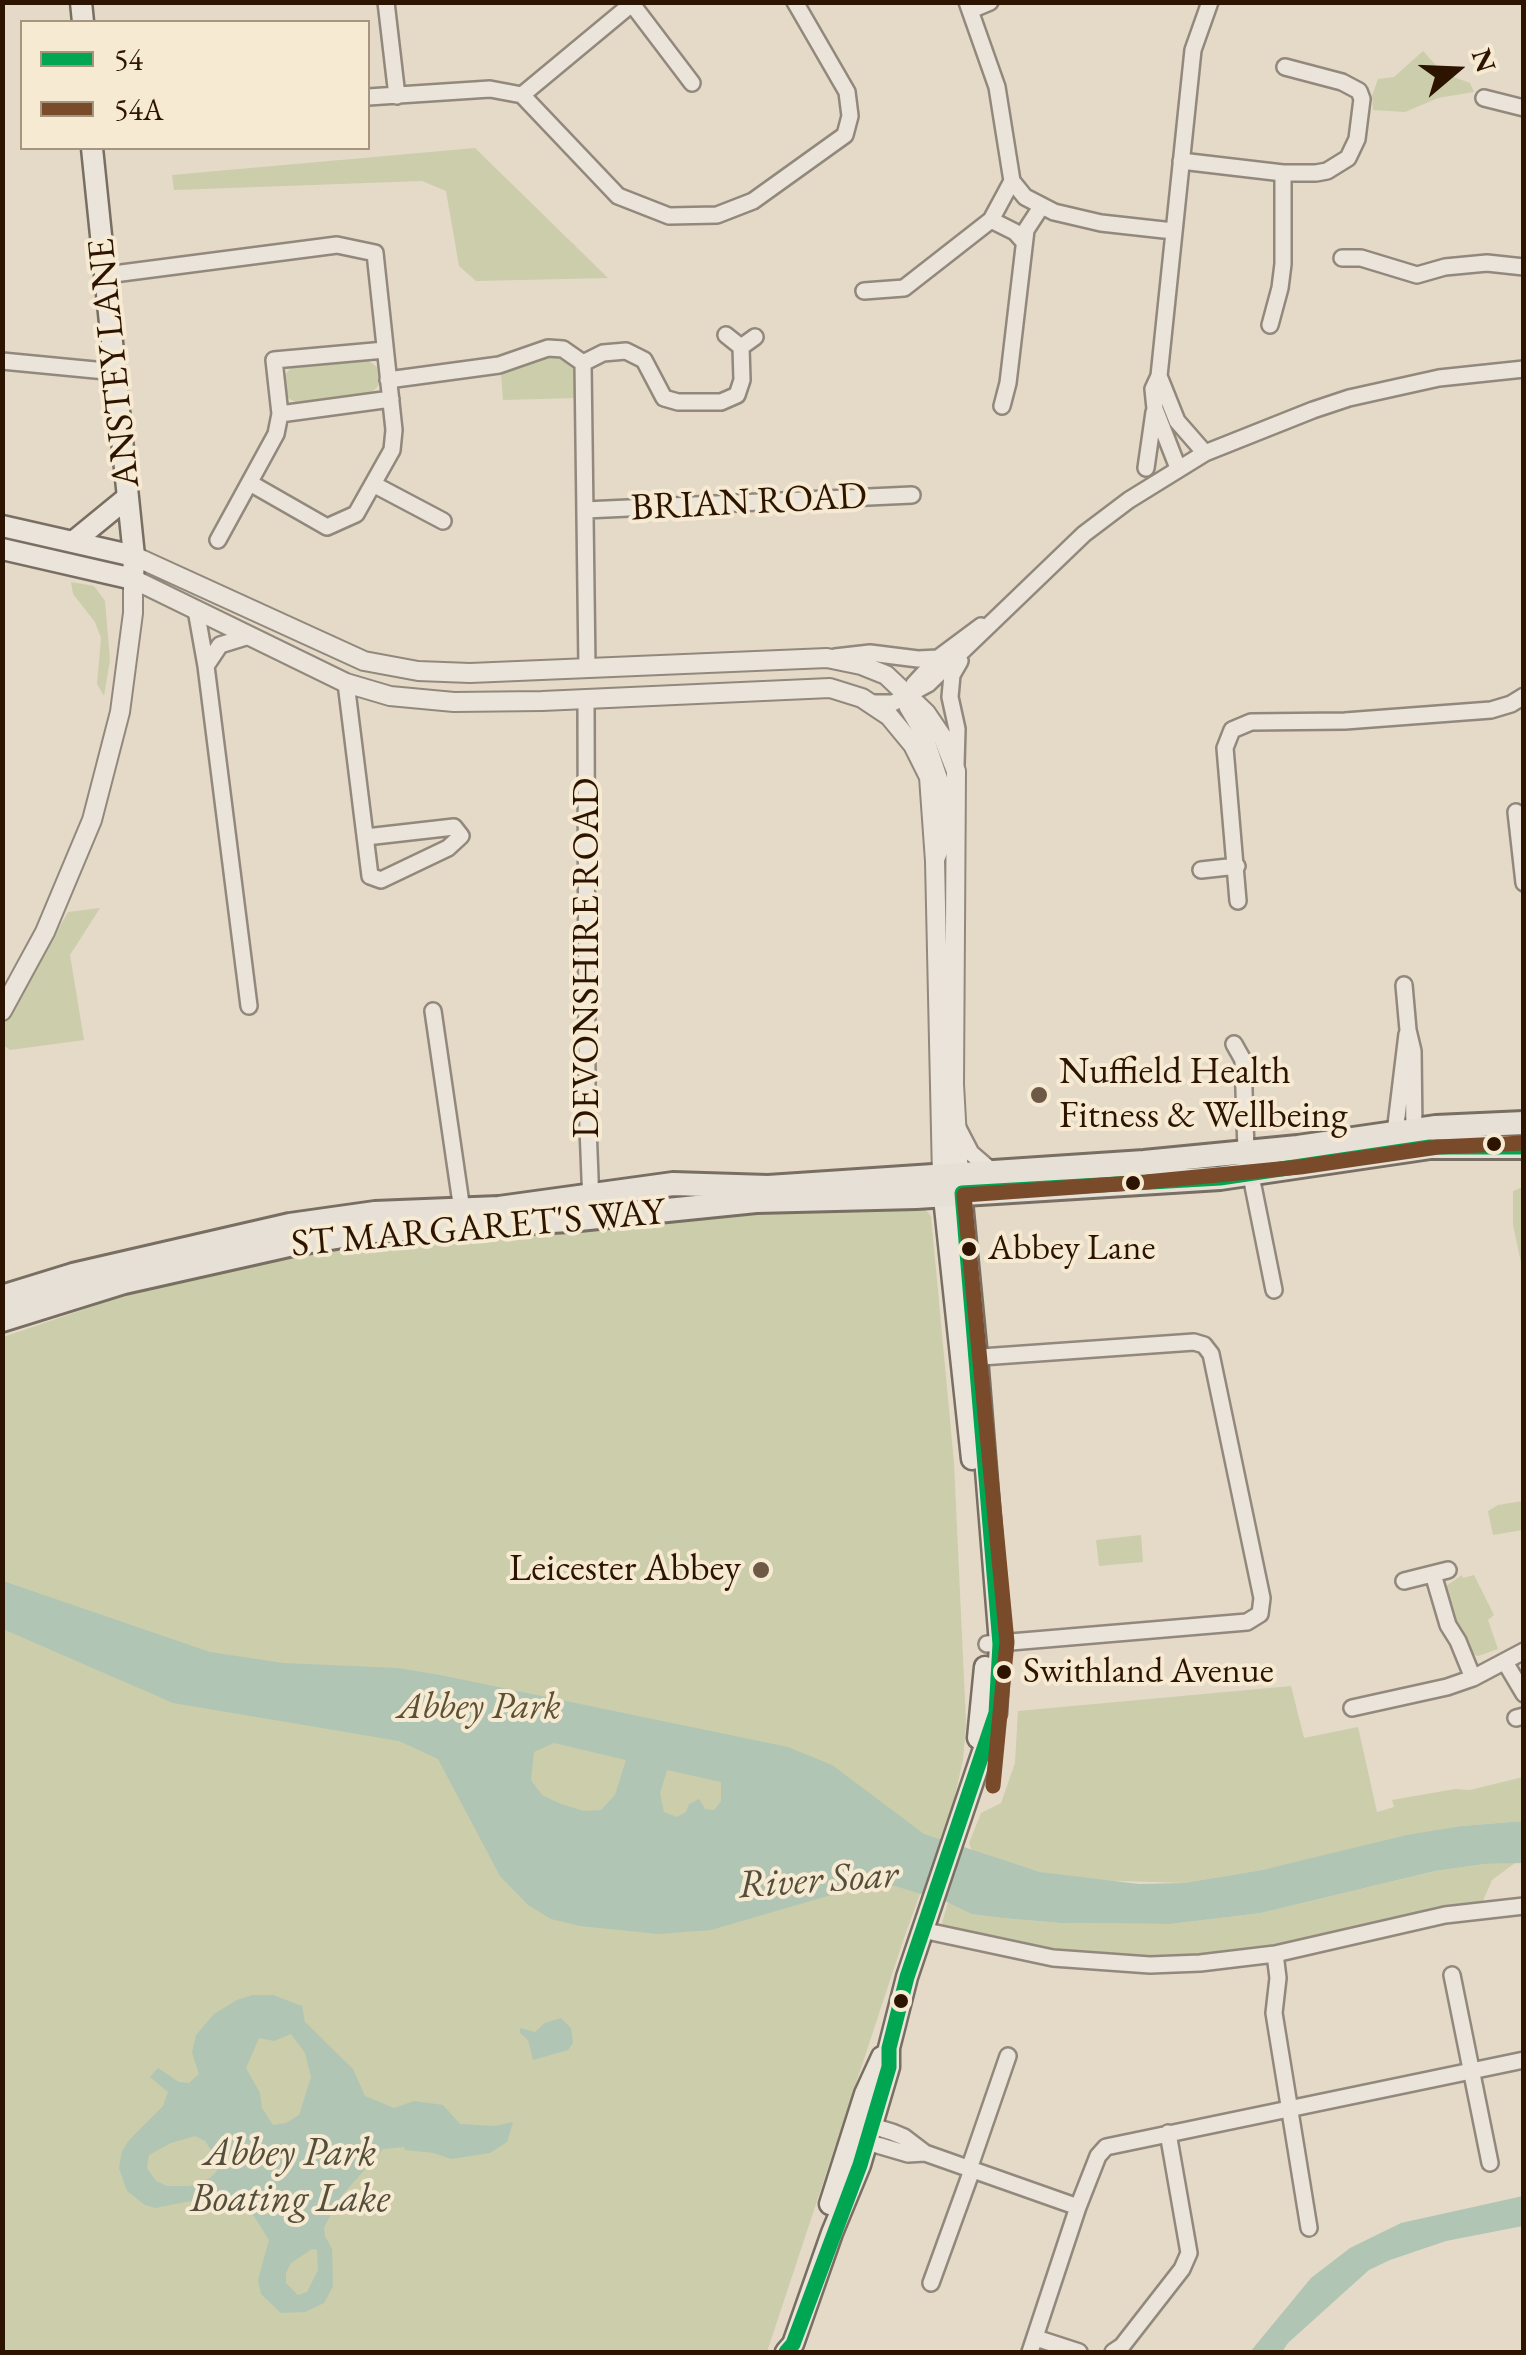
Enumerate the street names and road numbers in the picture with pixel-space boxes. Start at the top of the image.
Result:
street label: ANSTEY LANE [79,236,151,490]
street label: BRIAN ROAD [630,474,868,532]
street label: DEVONSHIRE ROAD [565,778,611,1138]
street label: ST MARGARET'S WAY [289,1190,667,1268]

